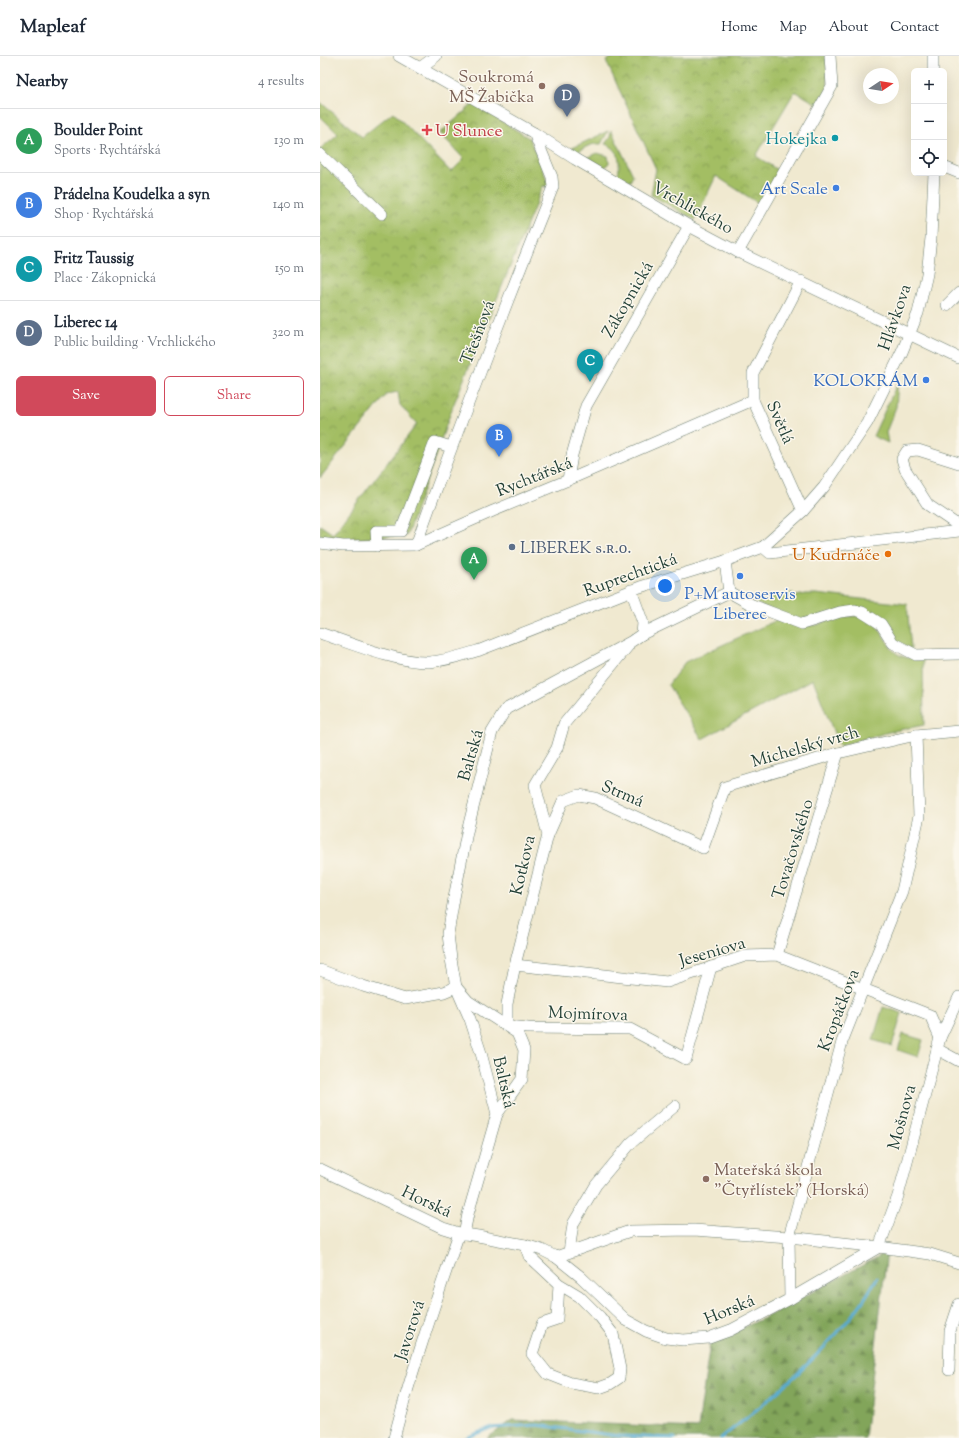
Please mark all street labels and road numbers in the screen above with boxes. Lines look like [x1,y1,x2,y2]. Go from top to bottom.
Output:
street label: Vrchlického [647,177,737,241]
street label: Zákopnická [597,257,660,343]
street label: Hlávkova [873,281,919,354]
street label: Třešňová [456,297,502,368]
street label: Světlá [759,397,799,448]
street label: Rychtářská [493,452,577,504]
street label: Ruprechtická [581,548,681,604]
street label: Michelský vrch [749,721,862,775]
street label: Baltská [453,727,491,784]
street label: Strmá [597,775,647,815]
street label: Tovačovského [767,796,821,903]
street label: Kotkova [505,833,543,898]
street label: Jeseniova [676,932,749,974]
street label: Kropáčkova [813,966,867,1055]
street label: Mojmírova [548,1002,628,1028]
street label: Baltská [485,1054,521,1111]
street label: Mošnova [883,1082,923,1153]
street label: Horská [397,1181,455,1225]
street label: Horská [701,1289,759,1332]
street label: Javorová [390,1297,432,1365]

